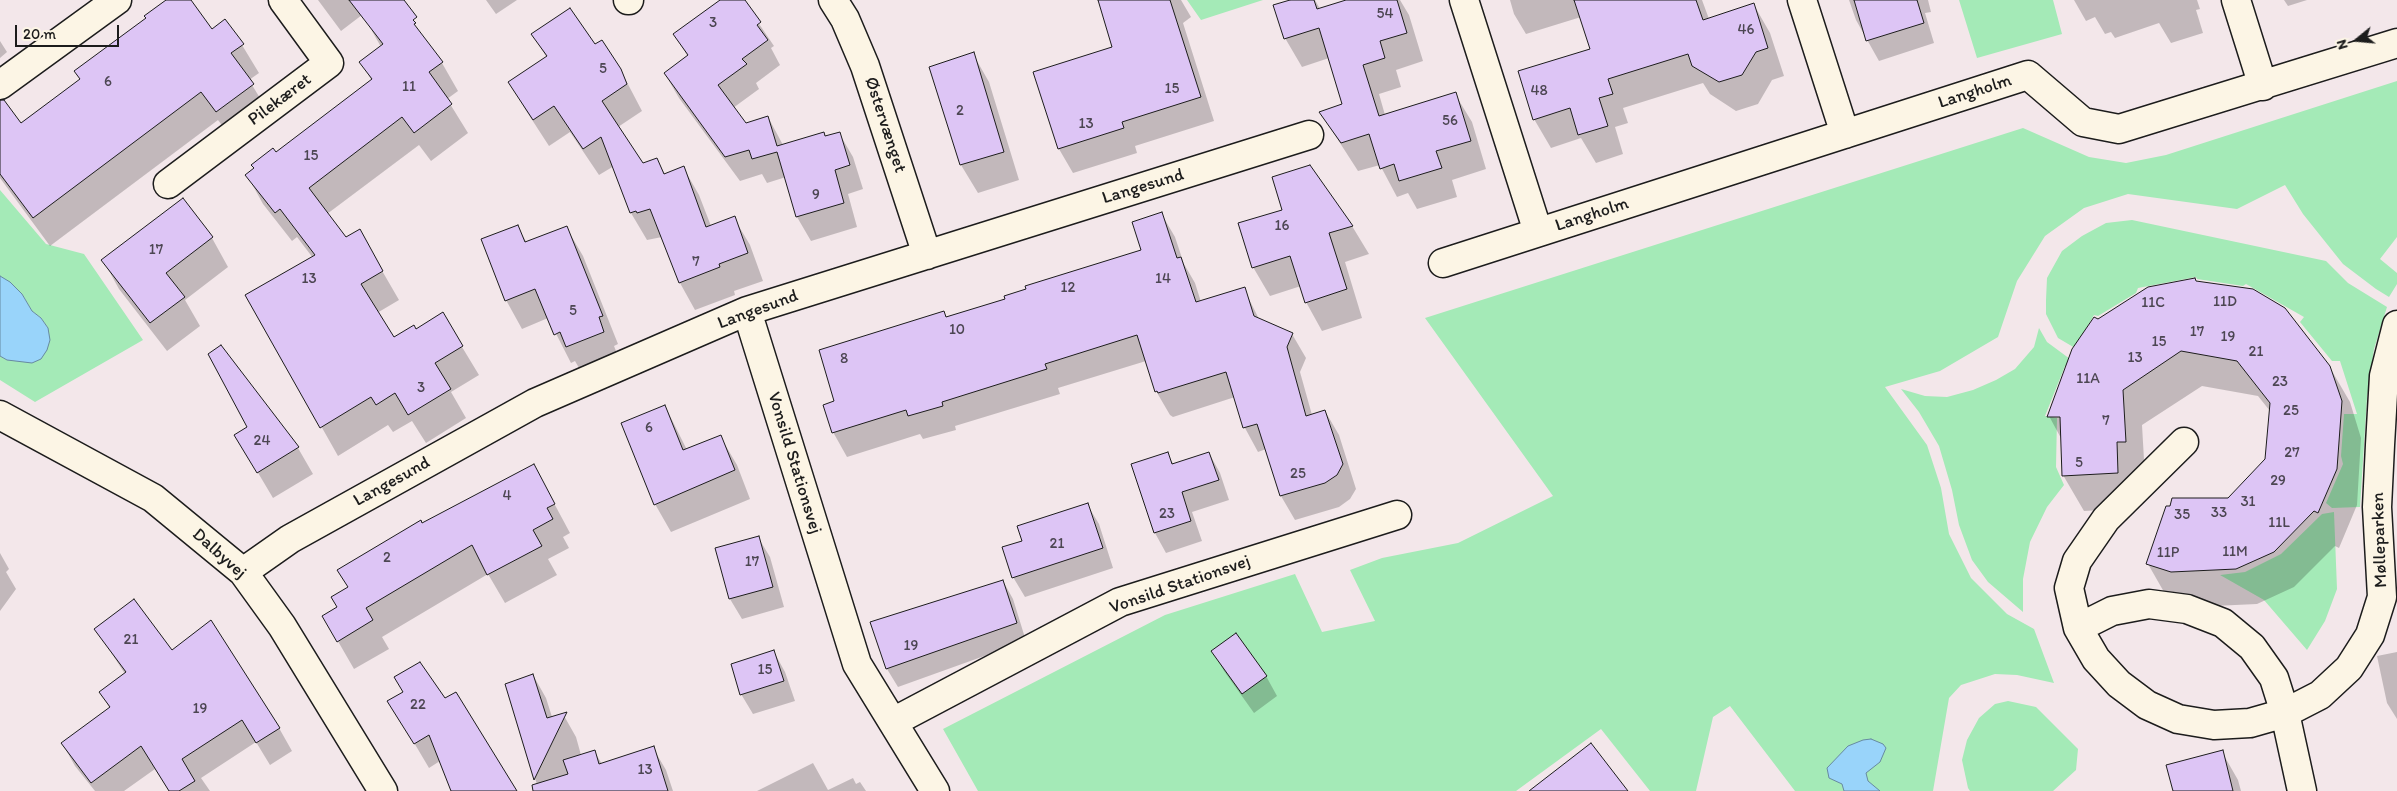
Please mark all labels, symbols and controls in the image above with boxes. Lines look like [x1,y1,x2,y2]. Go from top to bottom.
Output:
house number: 54 [1377,5,1393,23]
house number: 3 [709,14,717,32]
scale bar [18,15,121,47]
north arrow [2332,15,2382,65]
house number: 46 [1738,21,1754,39]
text: 20 m [23,25,56,43]
text: N [2333,38,2352,52]
house number: 5 [599,60,607,78]
street label: Pilekæret [244,69,316,131]
street label: Langholm [1935,70,2015,114]
house number: 6 [104,73,112,91]
street label: Østervænget [859,74,911,176]
house number: 11 [402,78,416,96]
house number: 15 [1165,80,1179,98]
house number: 48 [1530,82,1548,100]
house number: 2 [956,102,964,120]
house number: 56 [1442,112,1458,130]
house number: 13 [1078,115,1094,133]
house number: 15 [304,147,318,165]
street label: Langesund [1100,164,1186,210]
house number: 9 [812,186,820,204]
street label: Langholm [1552,193,1632,237]
house number: 16 [1275,217,1289,235]
house number: 17 [149,241,163,259]
house number: 7 [692,253,700,271]
house number: 13 [301,270,317,288]
house number: 14 [1155,270,1171,288]
house number: 12 [1061,279,1075,297]
street label: Langesund [715,285,801,335]
house number: 11D [2213,293,2237,311]
house number: 11C [2141,294,2165,312]
house number: 5 [569,302,577,320]
house number: 10 [949,321,965,339]
house number: 17 [2190,323,2204,341]
house number: 19 [2221,328,2235,346]
house number: 15 [2152,333,2166,351]
house number: 21 [2249,343,2263,361]
house number: 13 [2127,349,2143,367]
house number: 8 [840,350,848,368]
house number: 11A [2076,370,2100,388]
house number: 23 [2272,373,2288,391]
house number: 3 [417,379,425,397]
street label: Vonsild Stationsvej [762,389,826,537]
house number: 25 [2283,402,2299,420]
house number: 7 [2102,412,2110,430]
house number: 6 [645,419,653,437]
house number: 24 [254,432,270,450]
house number: 27 [2284,444,2300,462]
street label: Langesund [350,452,434,512]
house number: 5 [2075,454,2083,472]
house number: 25 [1290,465,1306,483]
house number: 29 [2270,472,2286,490]
house number: 4 [502,487,512,505]
street label: Mølleparken [2368,492,2392,588]
house number: 31 [2240,493,2256,511]
house number: 33 [2211,504,2227,522]
house number: 23 [1159,505,1175,523]
house number: 35 [2174,506,2190,524]
house number: 11L [2268,514,2290,532]
street label: Dalbyvej [187,524,251,584]
house number: 21 [1050,535,1064,553]
house number: 11M [2222,543,2248,561]
house number: 11P [2157,544,2179,562]
house number: 2 [383,549,391,567]
street label: Vonsild Stationsvej [1107,551,1253,619]
house number: 17 [745,553,759,571]
house number: 21 [124,631,138,649]
house number: 19 [904,637,918,655]
house number: 15 [758,661,772,679]
house number: 22 [410,696,426,714]
house number: 19 [193,700,207,718]
house number: 13 [637,761,653,779]

